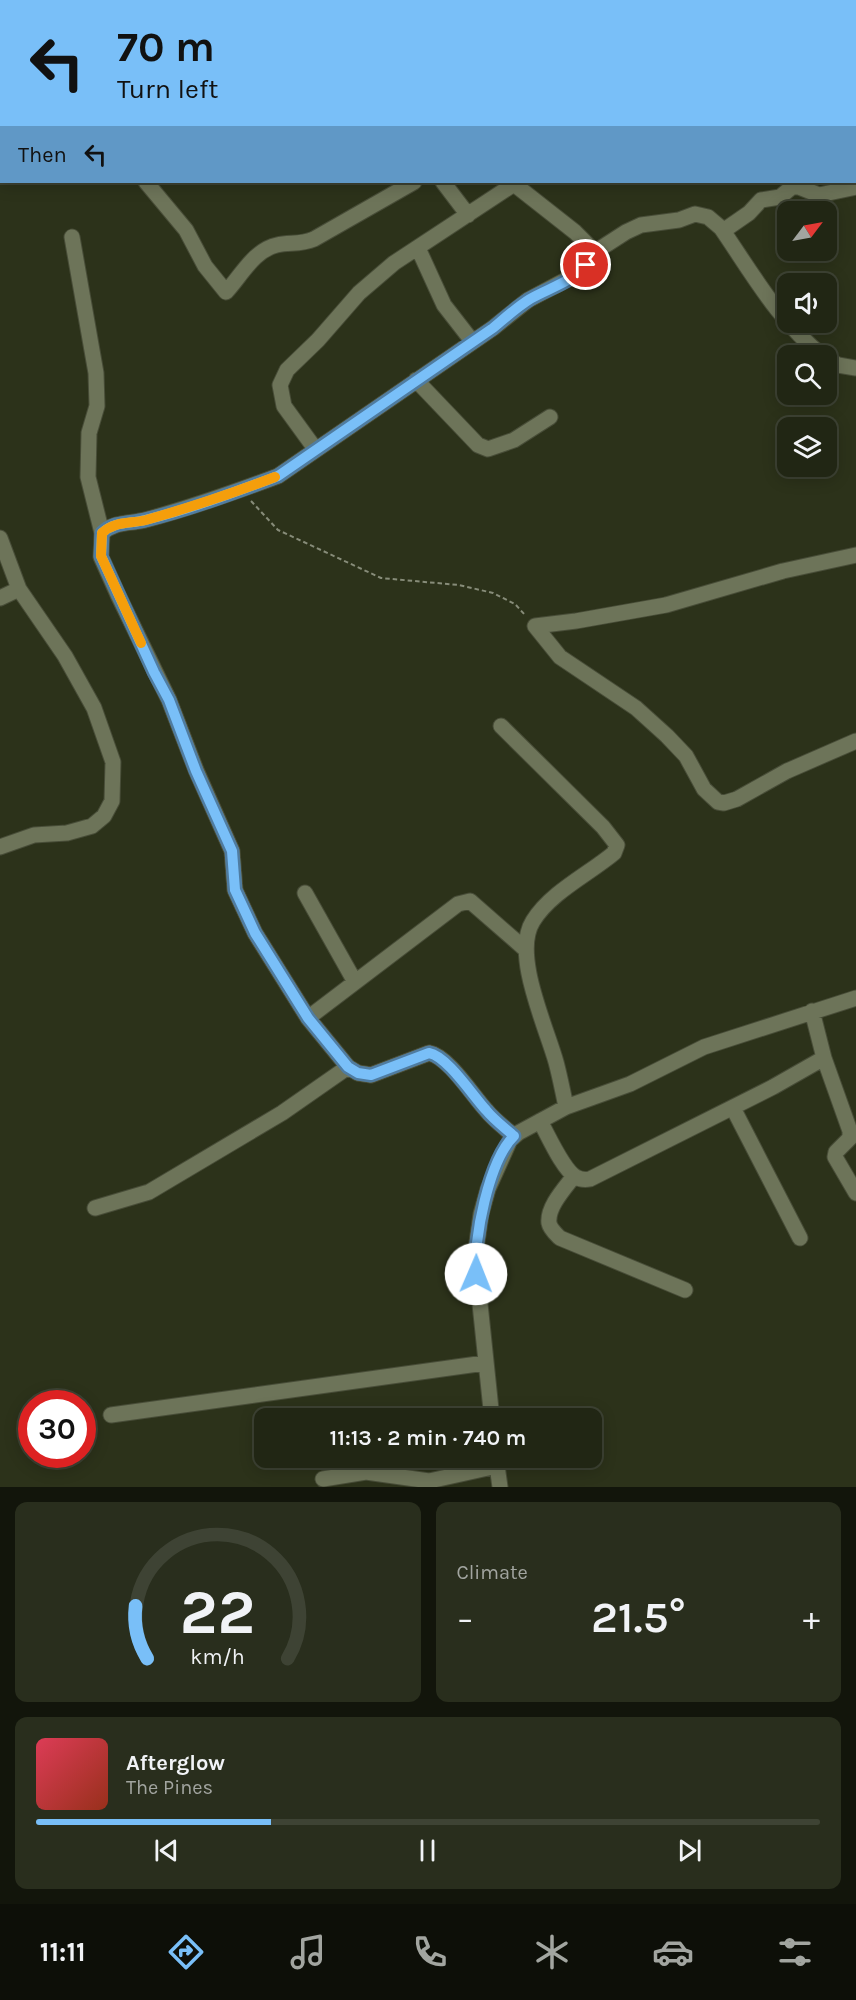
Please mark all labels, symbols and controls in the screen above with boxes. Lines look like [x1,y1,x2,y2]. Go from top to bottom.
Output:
text: 70 m [117,22,215,72]
icon: left [18,24,96,102]
text: Turn left [117,73,218,105]
icon: left [79,138,112,171]
text: Then [18,142,67,168]
north arrow [777,201,837,261]
map controls [777,201,837,477]
pin [560,239,611,290]
icon: arrive [569,248,602,281]
button: sound [777,273,837,333]
button: search [777,345,837,405]
button: layers [777,417,837,477]
position arrow [444,1242,508,1306]
speed limit sign: 30 [18,1390,96,1468]
text: 11:13 · 2 min · 740 m [330,1425,526,1451]
text: Climate [457,1561,528,1584]
text: 22 [180,1576,255,1649]
text: 21.5° [591,1591,686,1643]
text: − [457,1599,474,1637]
text: + [803,1599,820,1637]
text: km/h [191,1644,245,1669]
text: Afterglow [126,1750,225,1776]
text: The Pines [126,1776,213,1799]
icon: previous [150,1834,183,1867]
icon: pause [411,1834,444,1867]
icon: next [673,1834,706,1867]
icon: directions [165,1931,207,1973]
icon: music [287,1931,329,1973]
icon: phone [409,1931,451,1973]
icon: climate [531,1931,573,1973]
icon: car [652,1931,694,1973]
icon: filters [774,1931,816,1973]
text: 11:11 [40,1936,86,1968]

